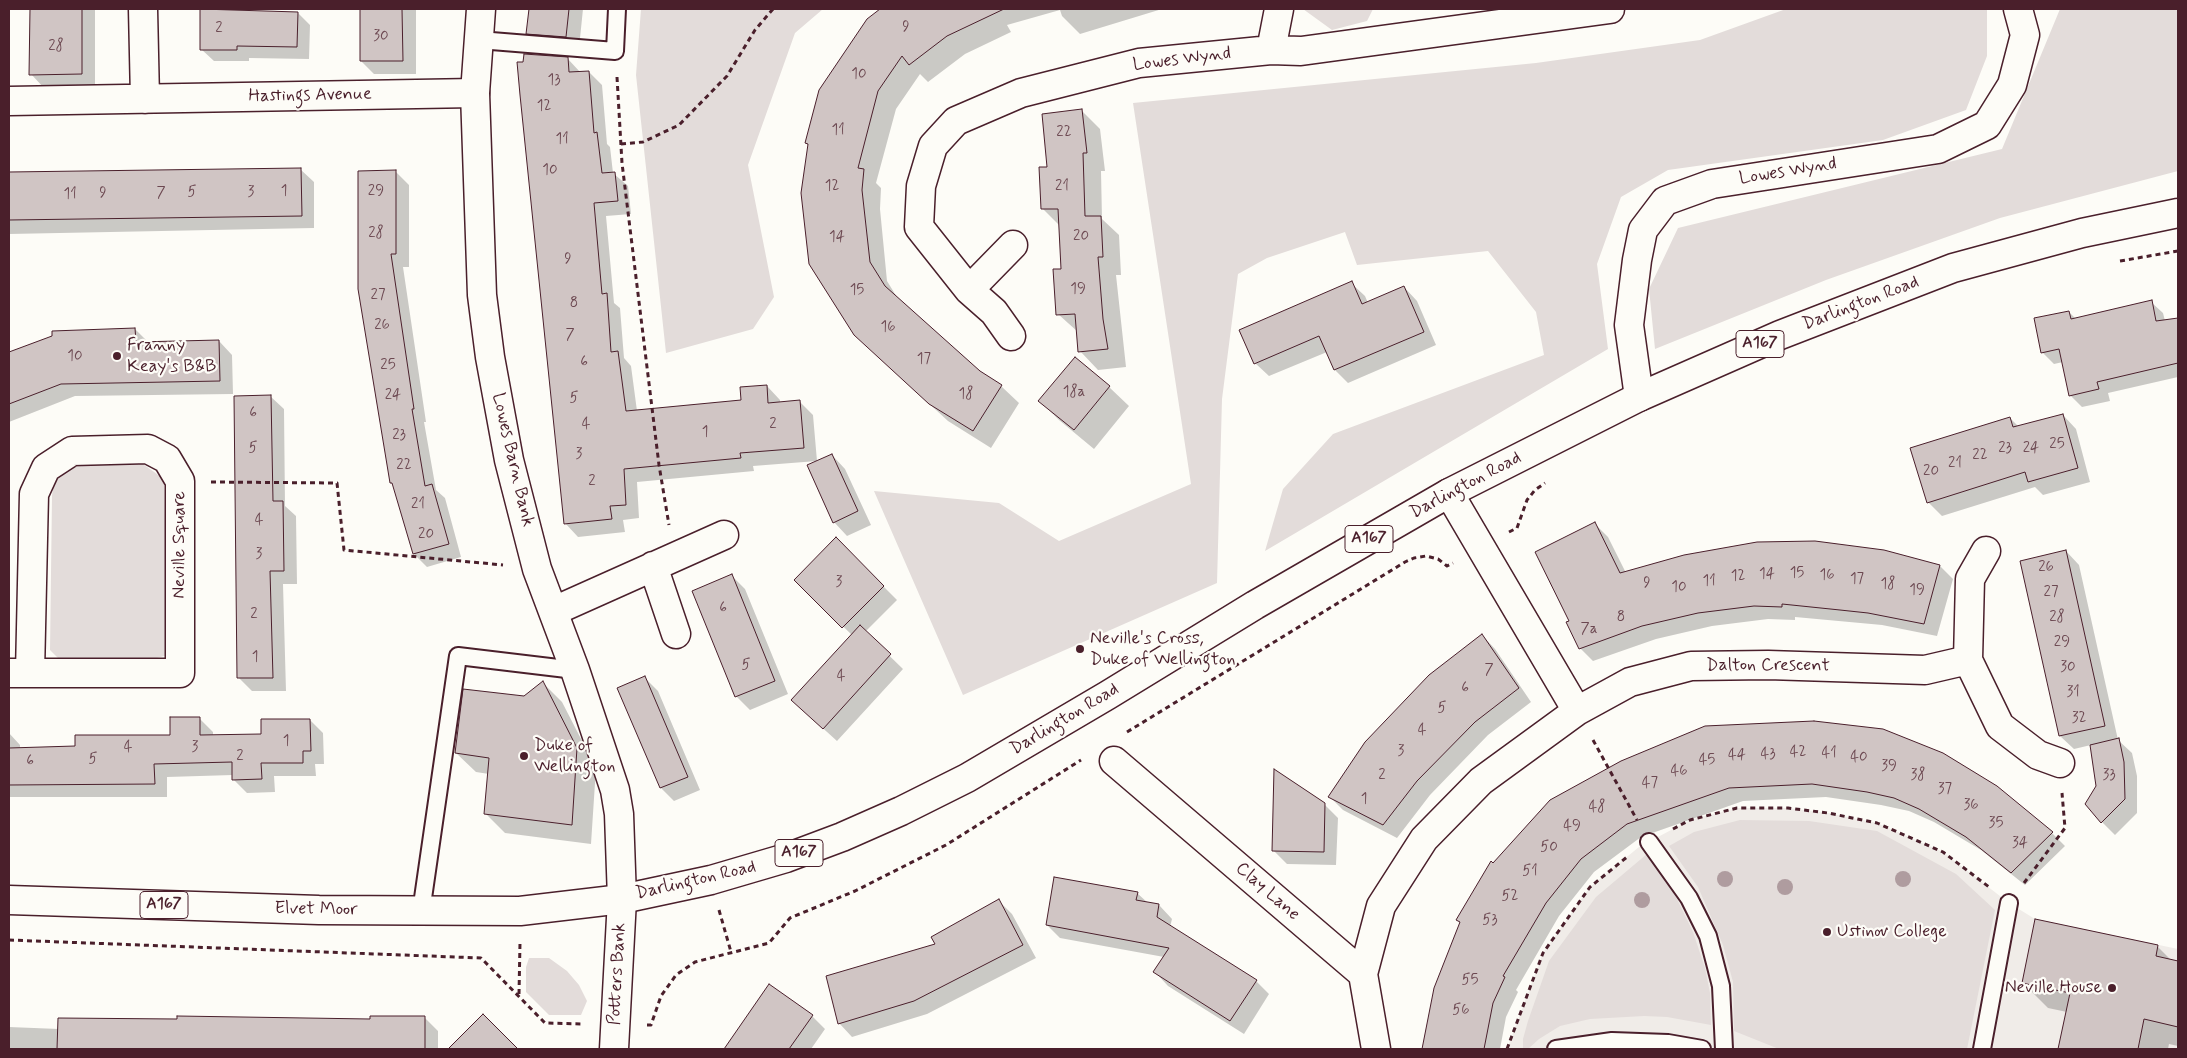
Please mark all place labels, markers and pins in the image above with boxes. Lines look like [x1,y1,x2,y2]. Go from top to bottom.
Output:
place label: Franny Keay's B&B [127,335,216,378]
marker: Franny Keay's B&B [111,350,123,362]
place label: Neville's Cross, Duke of Wellington [1090,628,1236,670]
marker: Neville's Cross, Duke of Wellington [1074,643,1086,655]
place label: Duke of Wellington [534,735,616,778]
marker: Duke of Wellington [518,750,530,762]
place label: Ustinov College [1837,921,1947,943]
marker: Ustinov College [1821,926,1833,938]
place label: Neville House [2005,977,2102,999]
marker: Neville House [2106,982,2118,994]

